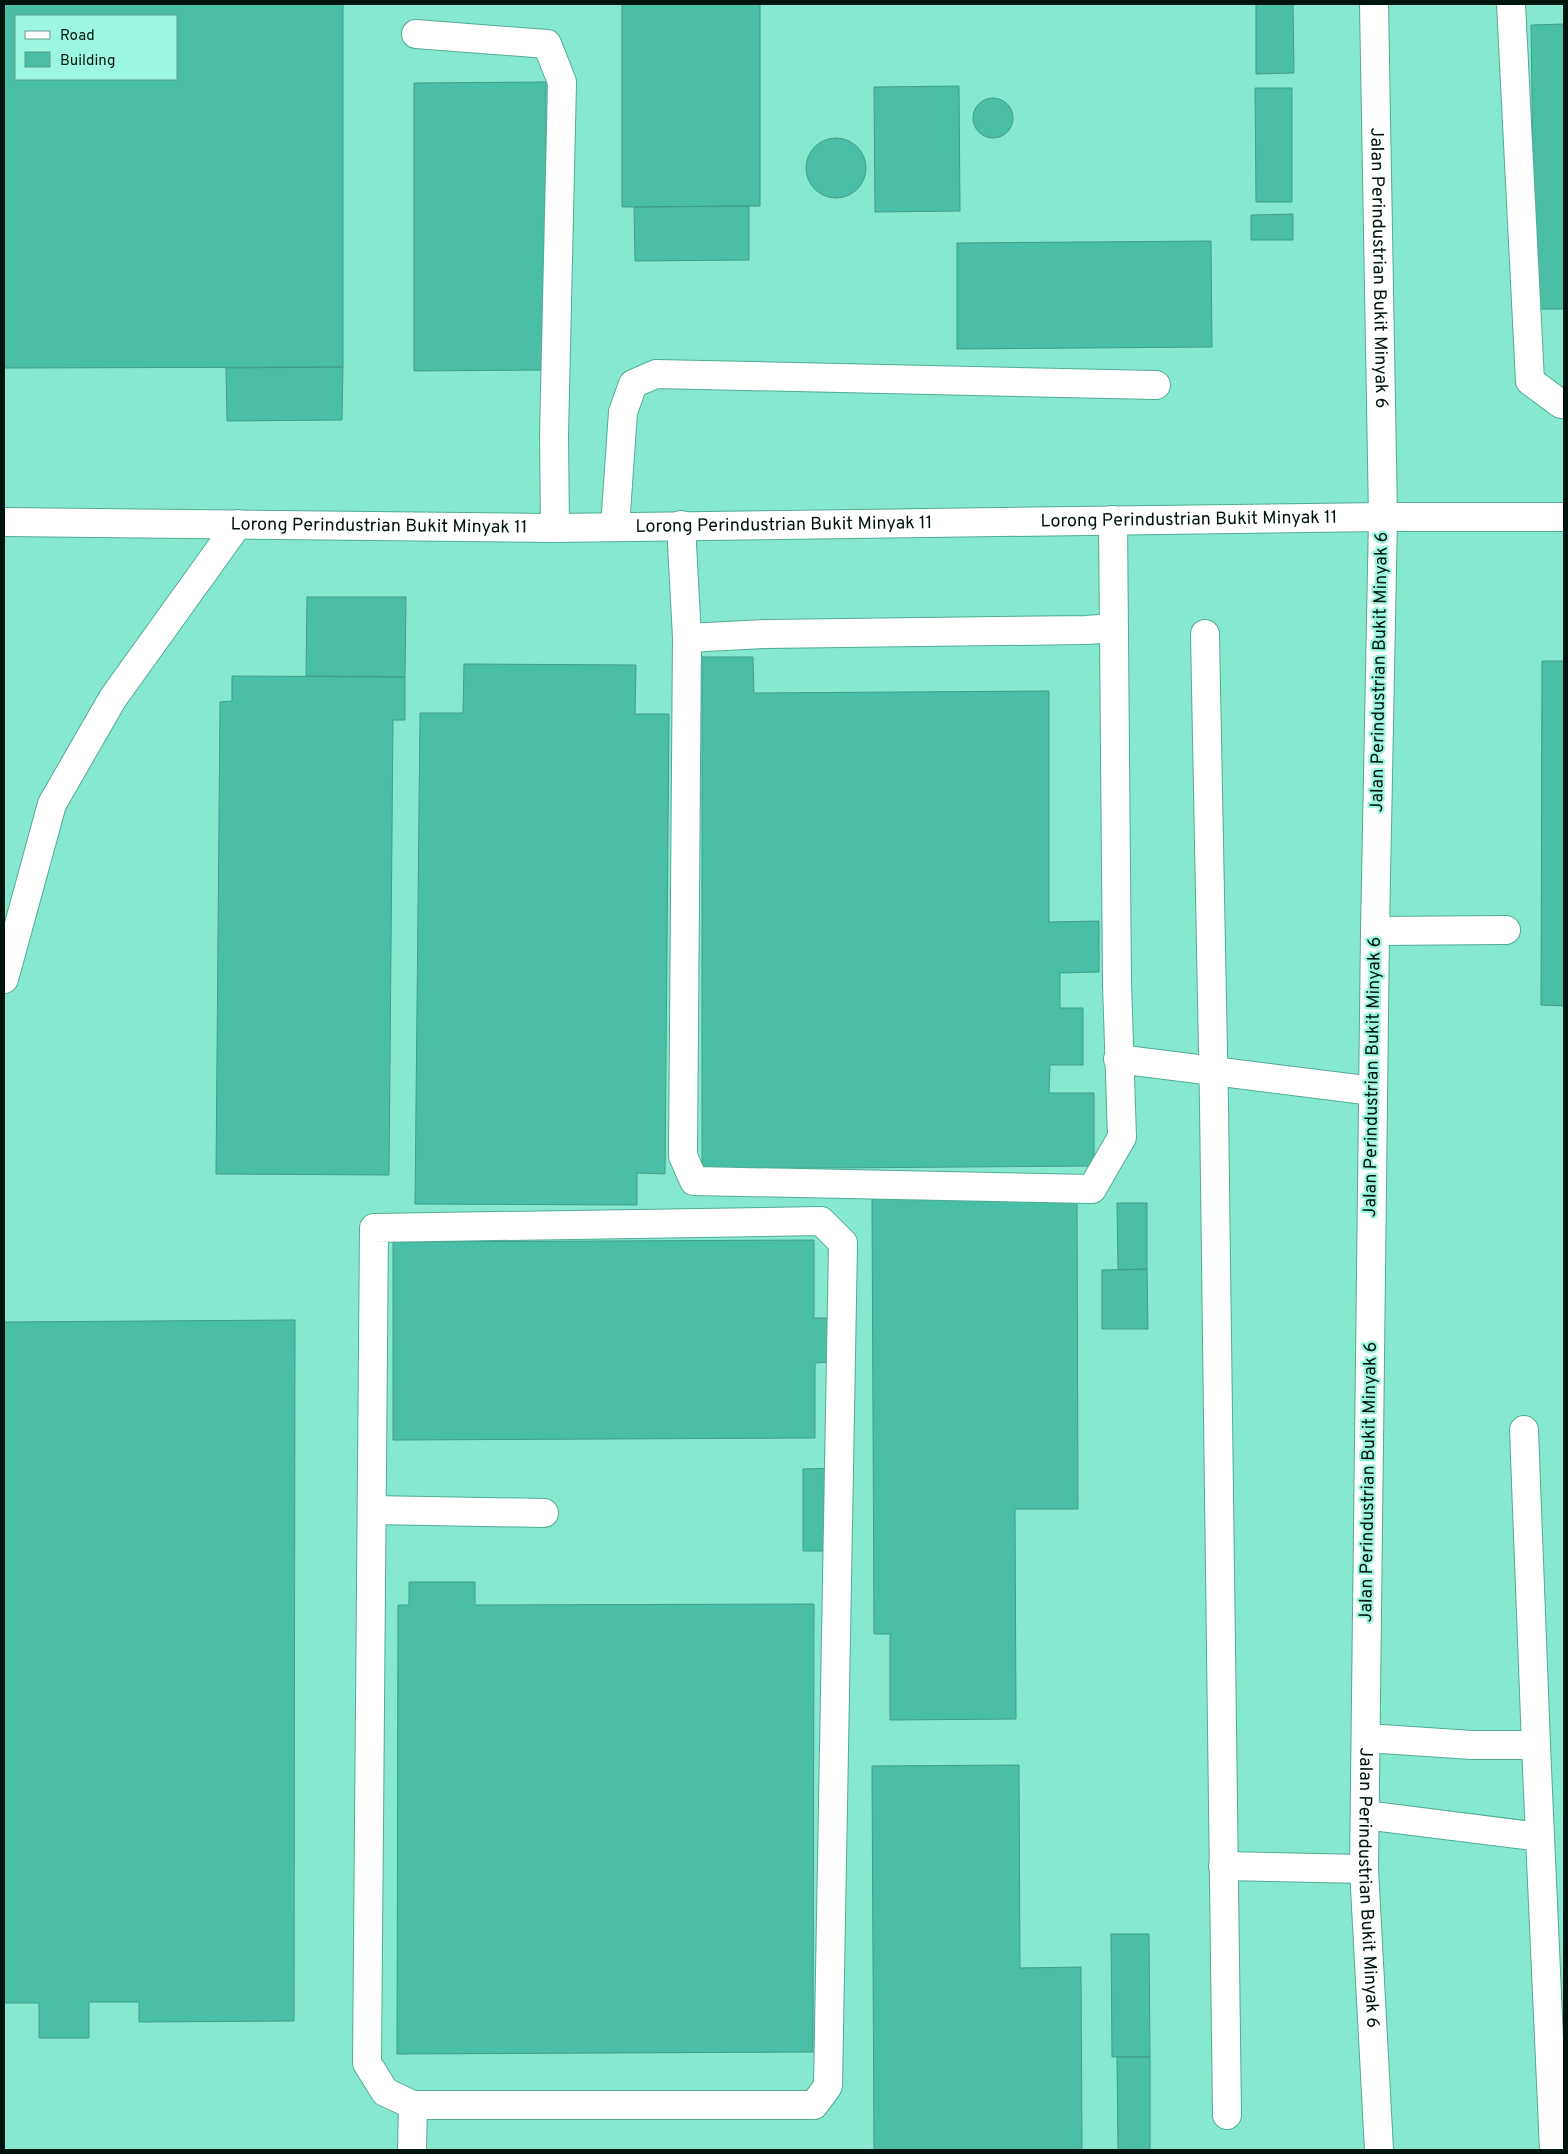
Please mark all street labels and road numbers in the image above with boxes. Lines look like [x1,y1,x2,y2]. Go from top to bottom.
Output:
street label: Jalan Perindustrian Bukit Minyak 6 [1365,127,1393,409]
street label: Lorong Perindustrian Bukit Minyak 11 [1040,506,1338,533]
street label: Lorong Perindustrian Bukit Minyak 11 [635,511,933,538]
street label: Lorong Perindustrian Bukit Minyak 11 [230,513,528,539]
street label: Jalan Perindustrian Bukit Minyak 6 [1366,531,1394,813]
street label: Jalan Perindustrian Bukit Minyak 6 [1359,936,1387,1218]
street label: Jalan Perindustrian Bukit Minyak 6 [1355,1341,1383,1623]
street label: Jalan Perindustrian Bukit Minyak 6 [1352,1747,1384,2029]

